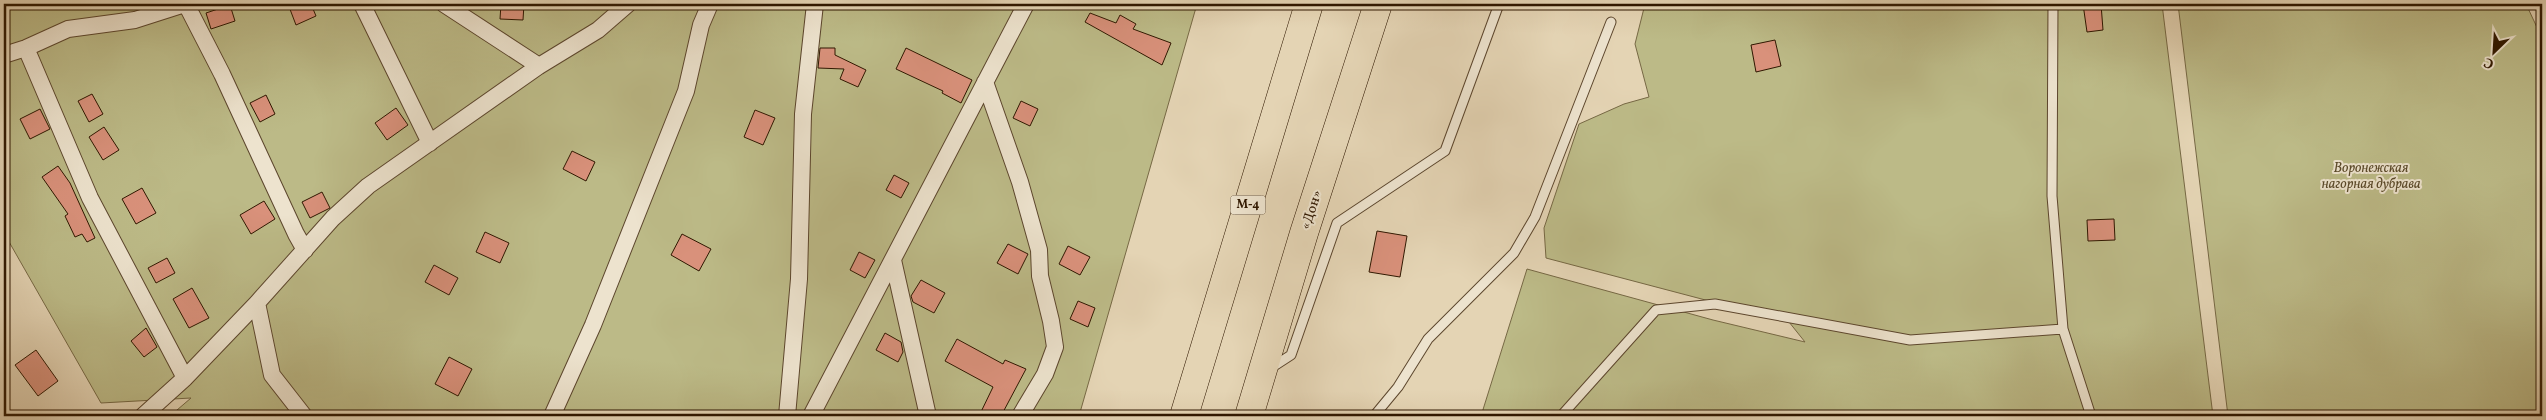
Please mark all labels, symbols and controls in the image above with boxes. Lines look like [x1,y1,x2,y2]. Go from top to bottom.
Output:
north arrow [2468,28,2518,78]
text: С [2481,52,2497,73]
park label: Воронежская нагорная дубрава [2321,159,2421,194]
street label: «Дон» [1297,188,1327,232]
road number: М-4 [1230,196,1266,214]

